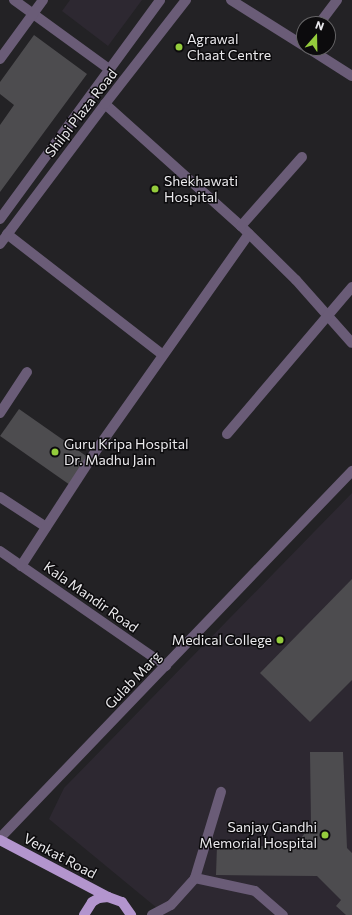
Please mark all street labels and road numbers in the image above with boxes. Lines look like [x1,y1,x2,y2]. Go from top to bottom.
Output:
street label: Shilpi Plaza Road [41,66,121,160]
street label: Kala Mandir Road [41,558,141,636]
street label: Gulab Marg [101,648,165,712]
street label: Venkat Road [21,830,99,882]

